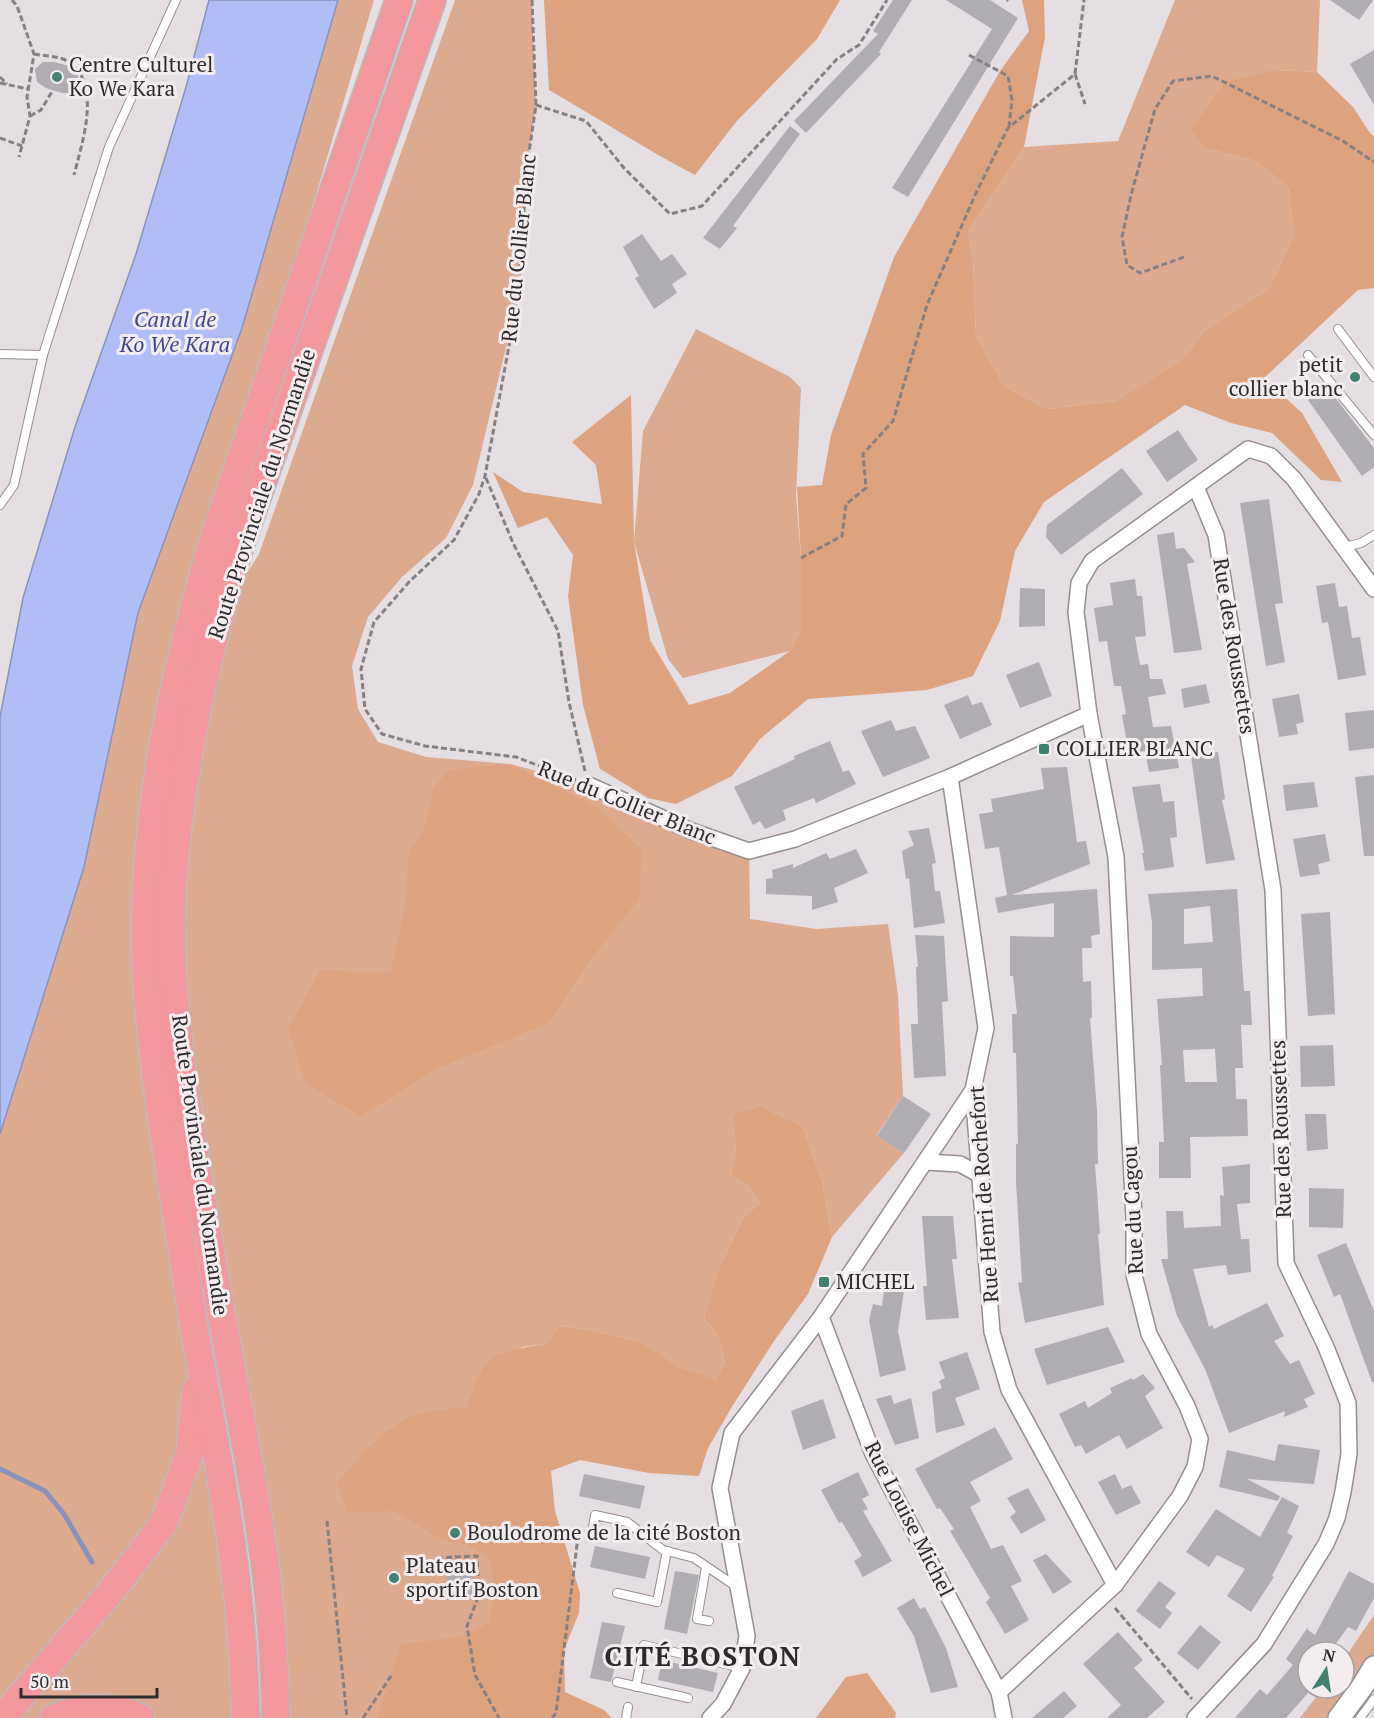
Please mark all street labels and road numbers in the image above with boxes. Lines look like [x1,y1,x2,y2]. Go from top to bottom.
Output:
street label: Rue du Collier Blanc [494,152,542,344]
street label: Route Provinciale du Normandie [201,345,321,642]
street label: Rue des Roussettes [1207,556,1263,736]
street label: Rue du Collier Blanc [534,754,720,851]
street label: Route Provinciale du Normandie [166,1013,236,1317]
street label: Rue des Roussettes [1263,1040,1297,1219]
street label: Rue Henri de Rochefort [961,1084,1005,1304]
street label: Rue du Cagou [1115,1145,1149,1275]
street label: Rue Louise Michel [859,1436,961,1601]

